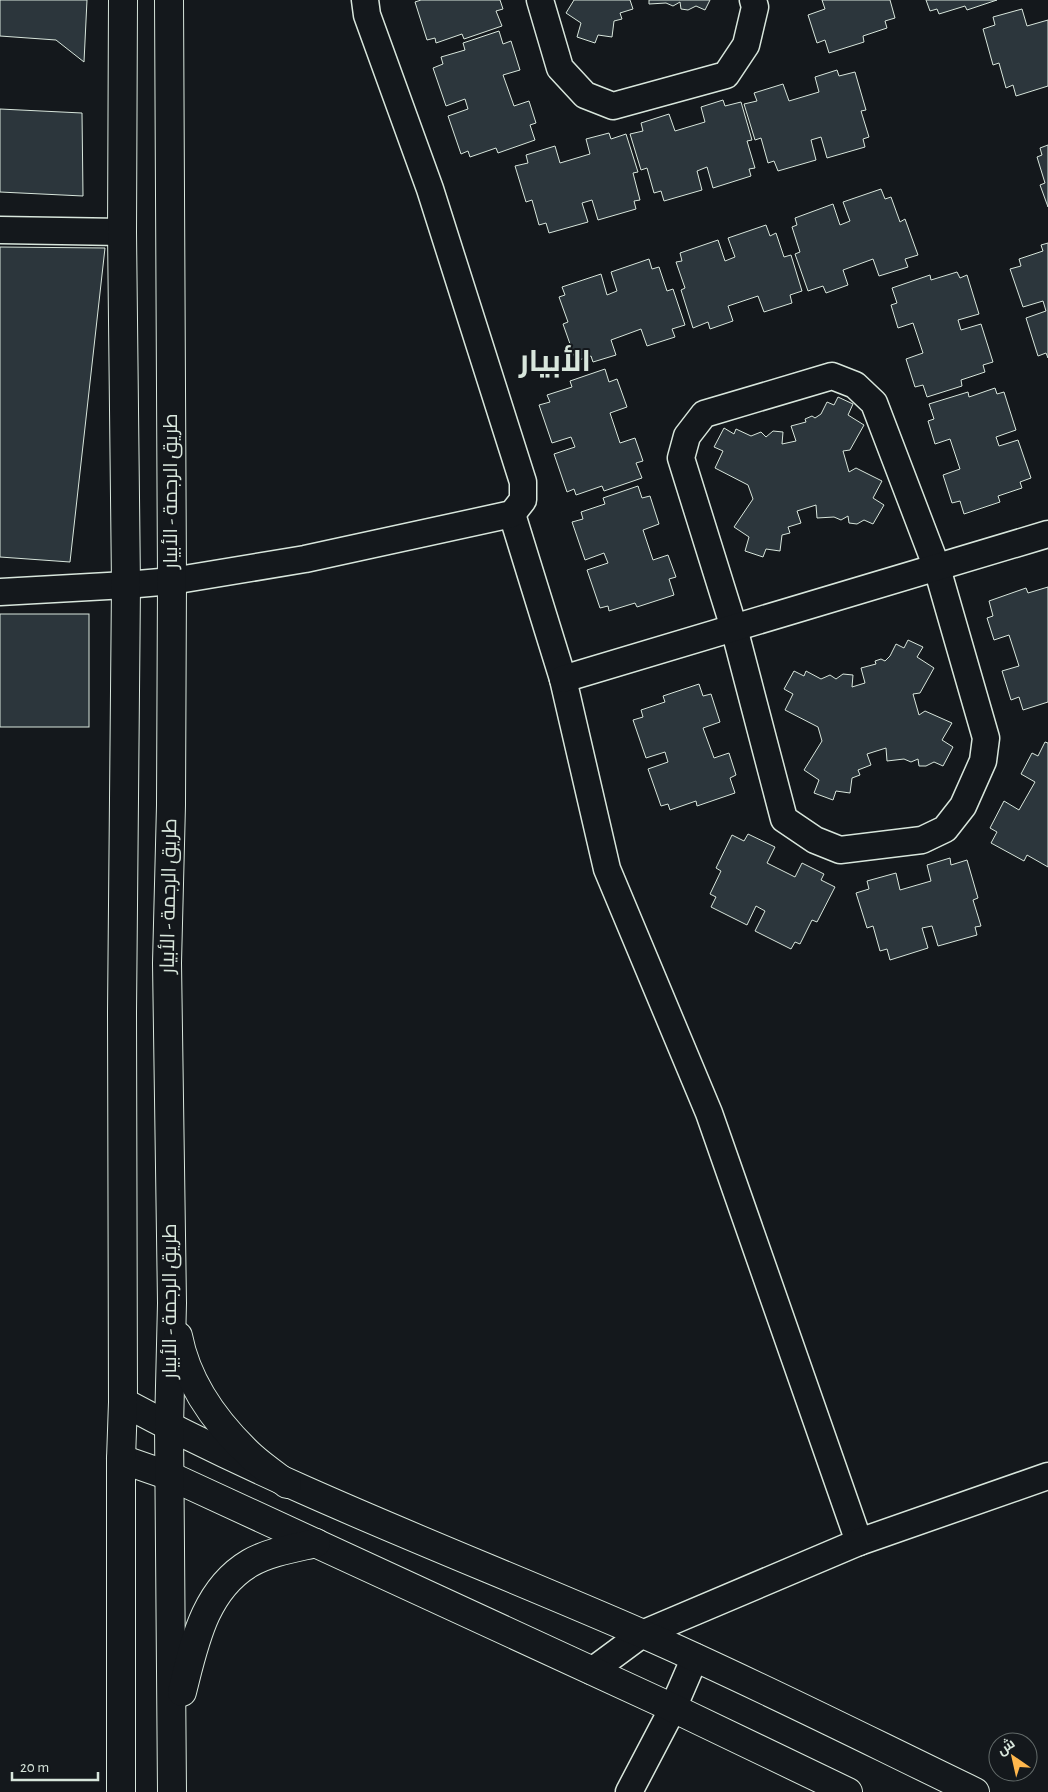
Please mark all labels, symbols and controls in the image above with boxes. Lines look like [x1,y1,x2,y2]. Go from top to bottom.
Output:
district label: الأبيار [518,345,591,378]
street label: طريق الرجمة - الأبيار [161,413,183,570]
street label: طريق الرجمة - الأبيار [158,818,182,975]
street label: طريق الرجمة - الأبيار [160,1223,182,1380]
north arrow [988,1732,1038,1782]
text: ش [994,1735,1018,1759]
scale bar [12,1750,99,1782]
text: 20 m [20,1760,49,1775]

